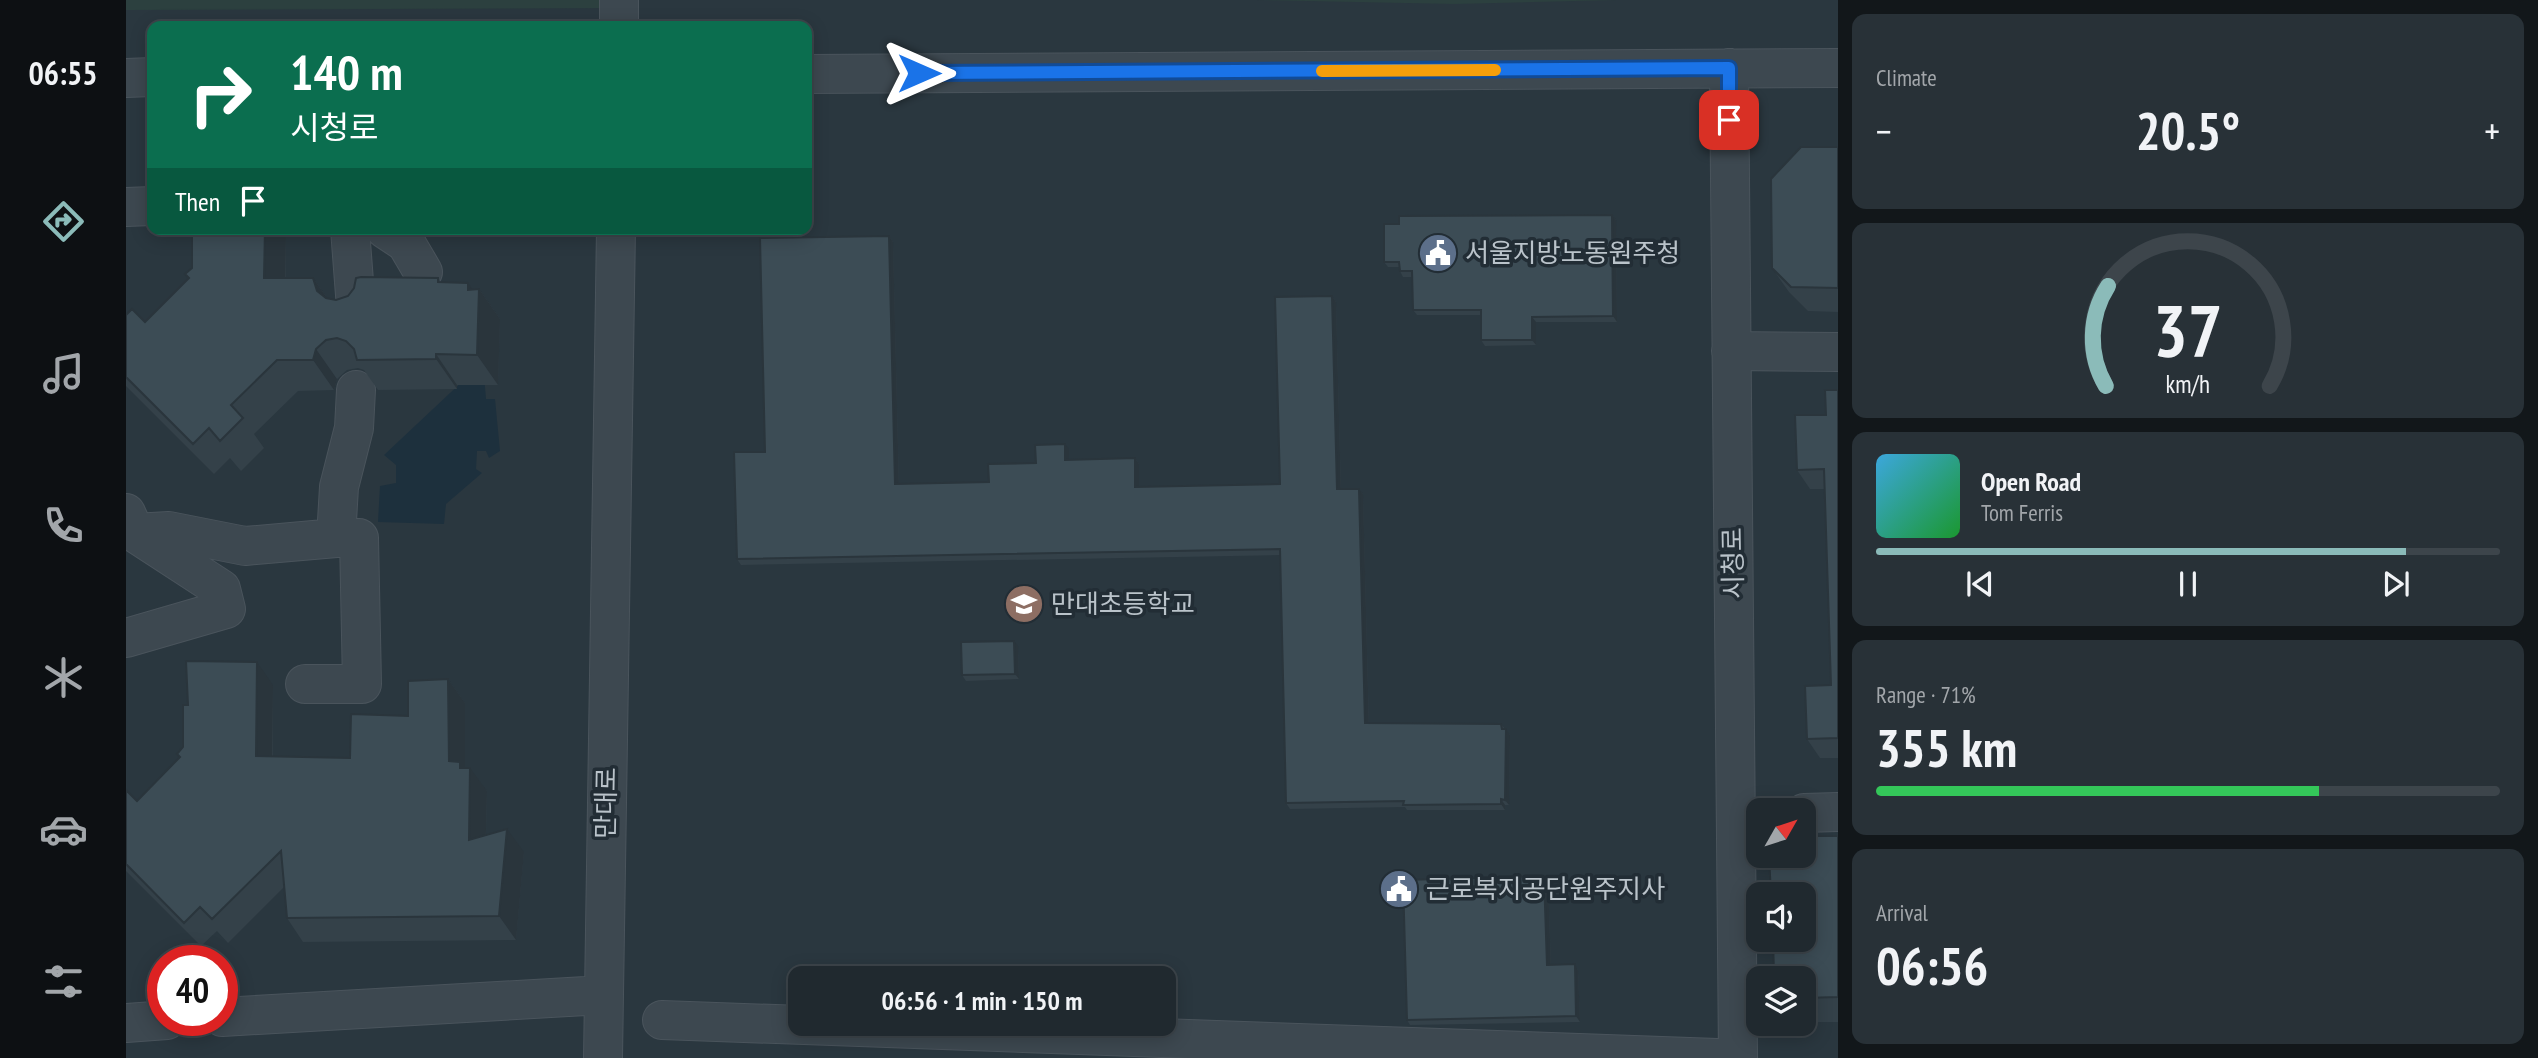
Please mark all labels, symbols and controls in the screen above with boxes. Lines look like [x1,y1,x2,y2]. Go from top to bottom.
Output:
position arrow [882,36,956,110]
text: 140 m [290,40,403,104]
icon: right [175,49,266,140]
text: 06:55 [28,52,98,94]
text: Climate [1876,63,1937,92]
pin [1699,90,1759,150]
text: 20.5° [2136,97,2240,164]
icon: arrive [1710,101,1748,139]
text: 시청로 [290,106,378,148]
text: − [1876,106,1892,155]
text: + [2484,106,2500,155]
icon: arrive [234,182,272,220]
text: Then [175,185,220,218]
icon: directions [39,197,88,246]
public building icon: 서울지방노동원주청 [1417,232,1459,274]
place label: 서울지방노동원주청 [1465,236,1680,269]
text: 37 [2153,283,2223,377]
icon: music [39,349,88,398]
text: km/h [2166,368,2210,400]
text: Open Road [1981,465,2081,498]
text: Tom Ferris [1981,498,2063,527]
icon: phone [39,501,88,550]
street label: 시청로 [1715,527,1750,599]
icon: previous [1961,565,1999,603]
icon: pause [2169,565,2207,603]
icon: next [2377,565,2415,603]
school or university icon: 만대초등학교 [1003,583,1045,625]
place label: 만대초등학교 [1051,587,1195,620]
icon: climate [39,653,88,702]
text: Range · 71% [1876,680,1976,709]
text: 355 km [1876,714,2017,781]
street label: 만대로 [588,767,623,839]
north arrow [1746,798,1816,868]
map controls [1746,798,1816,1036]
icon: car [39,805,88,854]
public building icon: 근로복지공단원주지사 [1378,868,1420,910]
place label: 근로복지공단원주지사 [1426,872,1665,905]
button: sound [1746,882,1816,952]
text: Arrival [1876,898,1928,927]
text: 06:56 [1876,932,1988,999]
speed limit sign: 40 [147,945,238,1036]
icon: filters [39,957,88,1006]
button: layers [1746,966,1816,1036]
text: 06:56 · 1 min · 150 m [882,984,1082,1017]

